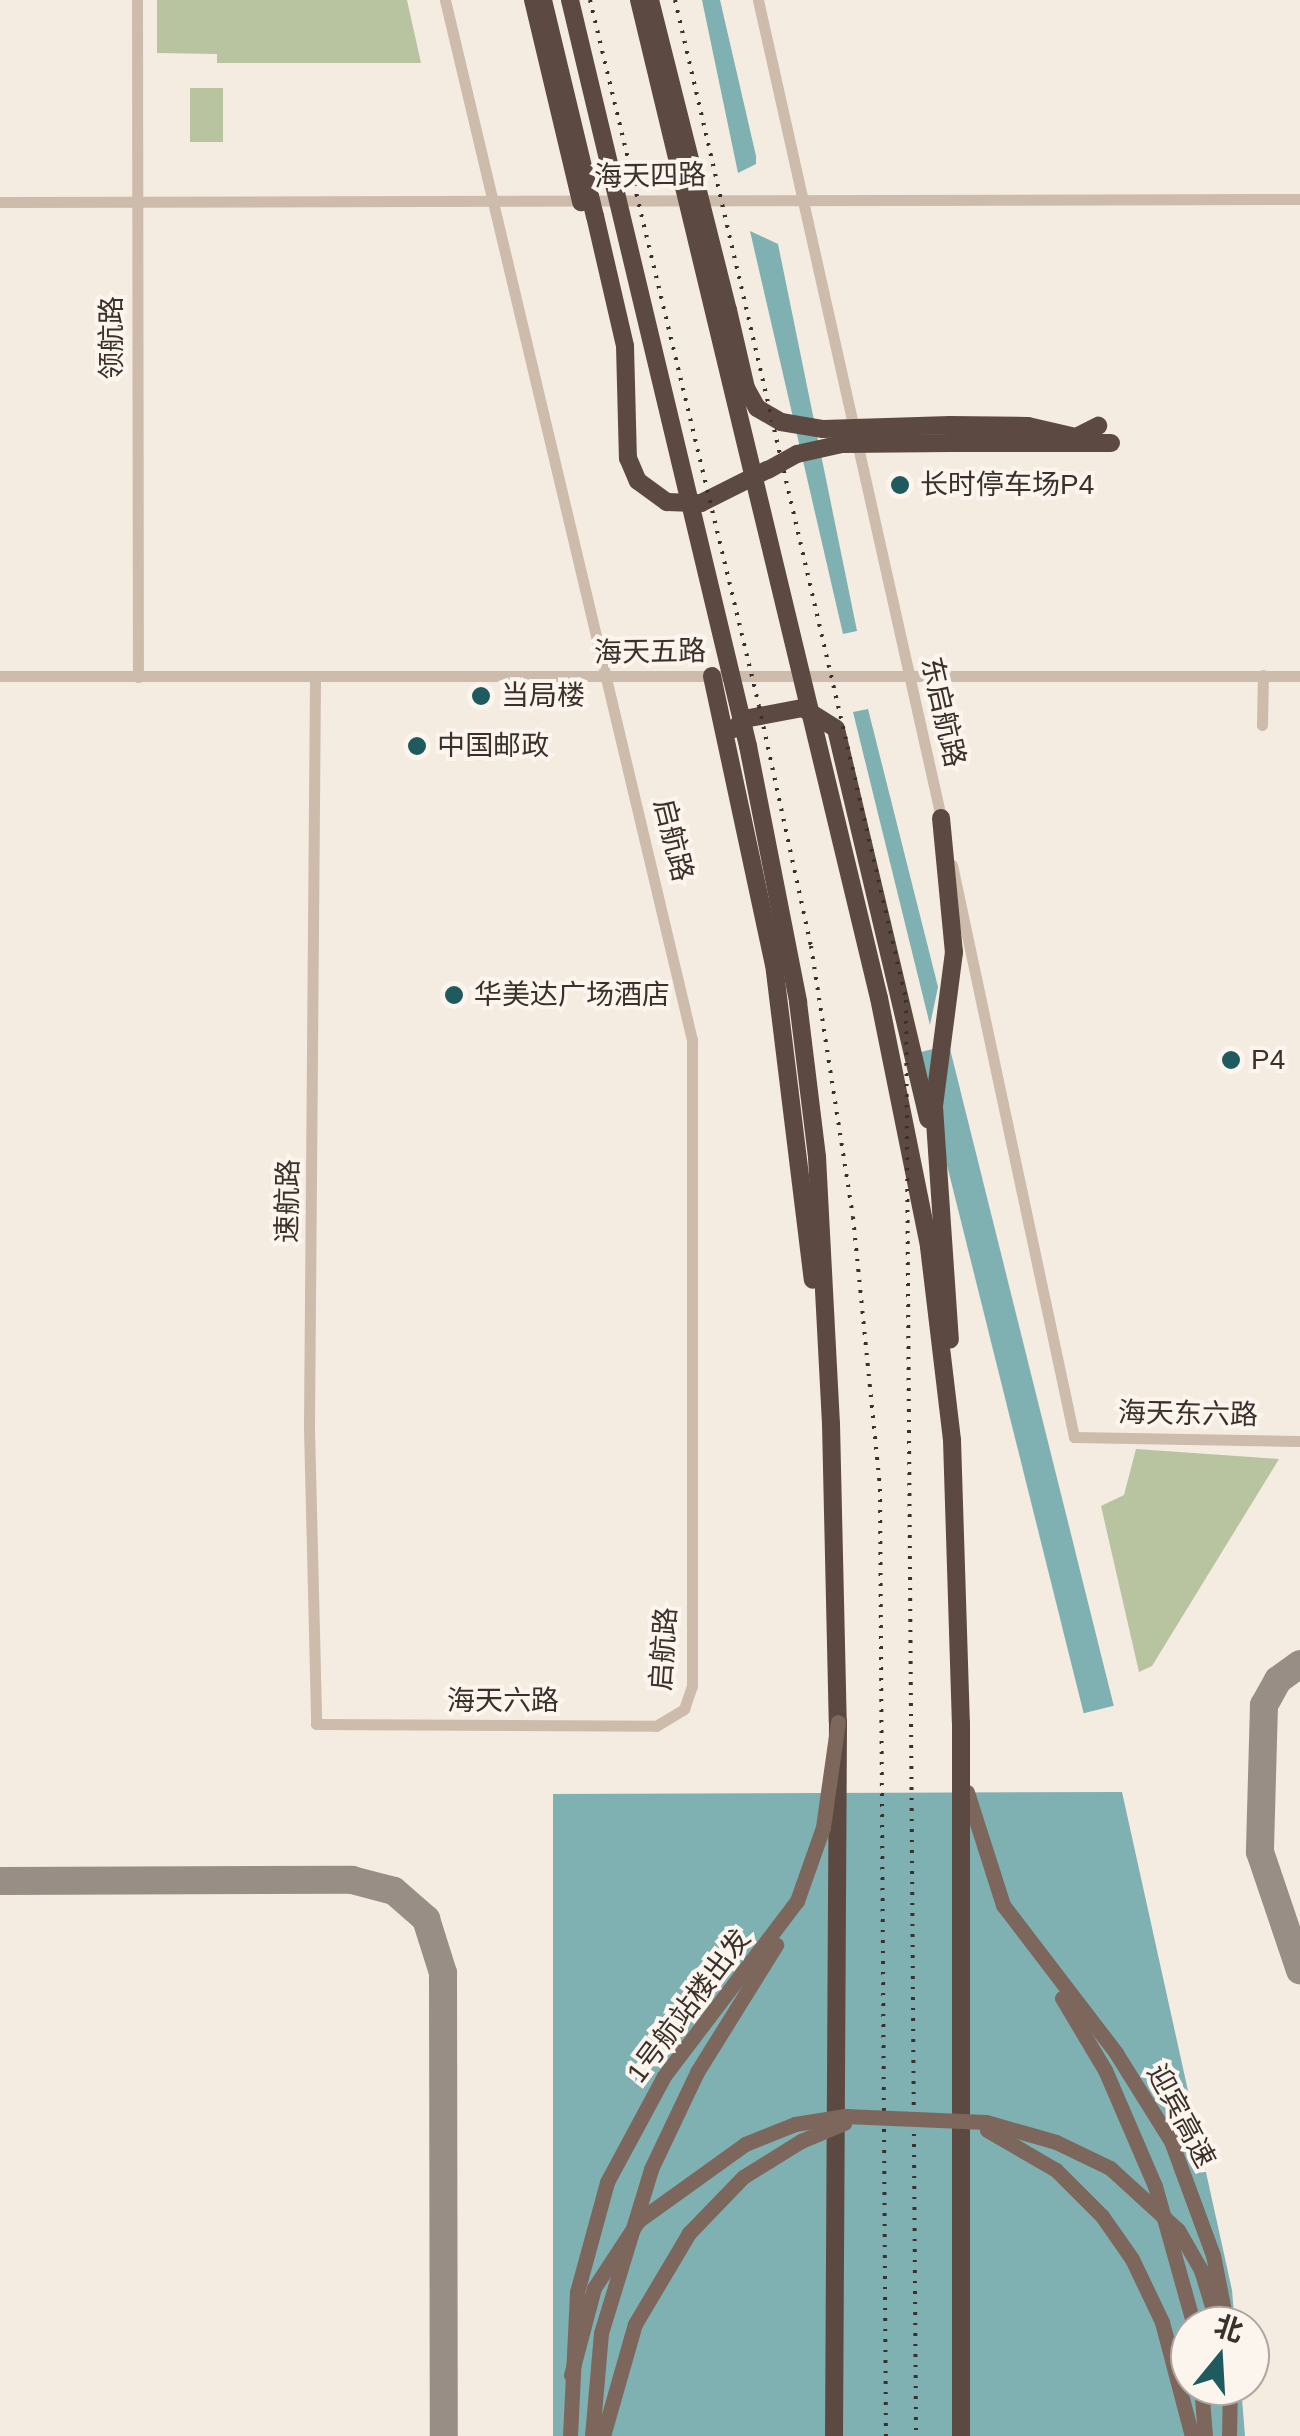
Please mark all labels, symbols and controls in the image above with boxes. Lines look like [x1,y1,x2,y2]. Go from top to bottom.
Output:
street label: 海天四路 [594,158,706,194]
street label: 领航路 [95,296,129,380]
place label: 长时停车场P4 [920,468,1094,502]
marker: 长时停车场P4 [889,474,911,496]
street label: 海天五路 [594,634,706,670]
street label: 东启航路 [914,654,972,770]
place label: 当局楼 [501,679,585,713]
marker: 当局楼 [470,685,492,707]
place label: 中国邮政 [437,729,549,763]
marker: 中国邮政 [406,735,428,757]
street label: 启航路 [647,795,699,885]
place label: 华美达广场酒店 [474,978,670,1012]
marker: 华美达广场酒店 [443,984,465,1006]
place label: P4 [1251,1043,1285,1077]
marker: P4 [1220,1049,1242,1071]
street label: 速航路 [270,1159,306,1243]
street label: 海天东六路 [1118,1396,1258,1432]
street label: 启航路 [644,1606,684,1692]
street label: 海天六路 [447,1684,559,1718]
street label: 1号航站楼出发 [620,1923,758,2089]
street label: 迎宾高速 [1140,2059,1222,2173]
north arrow [1170,2306,1270,2406]
text: 北 [1211,2310,1247,2348]

